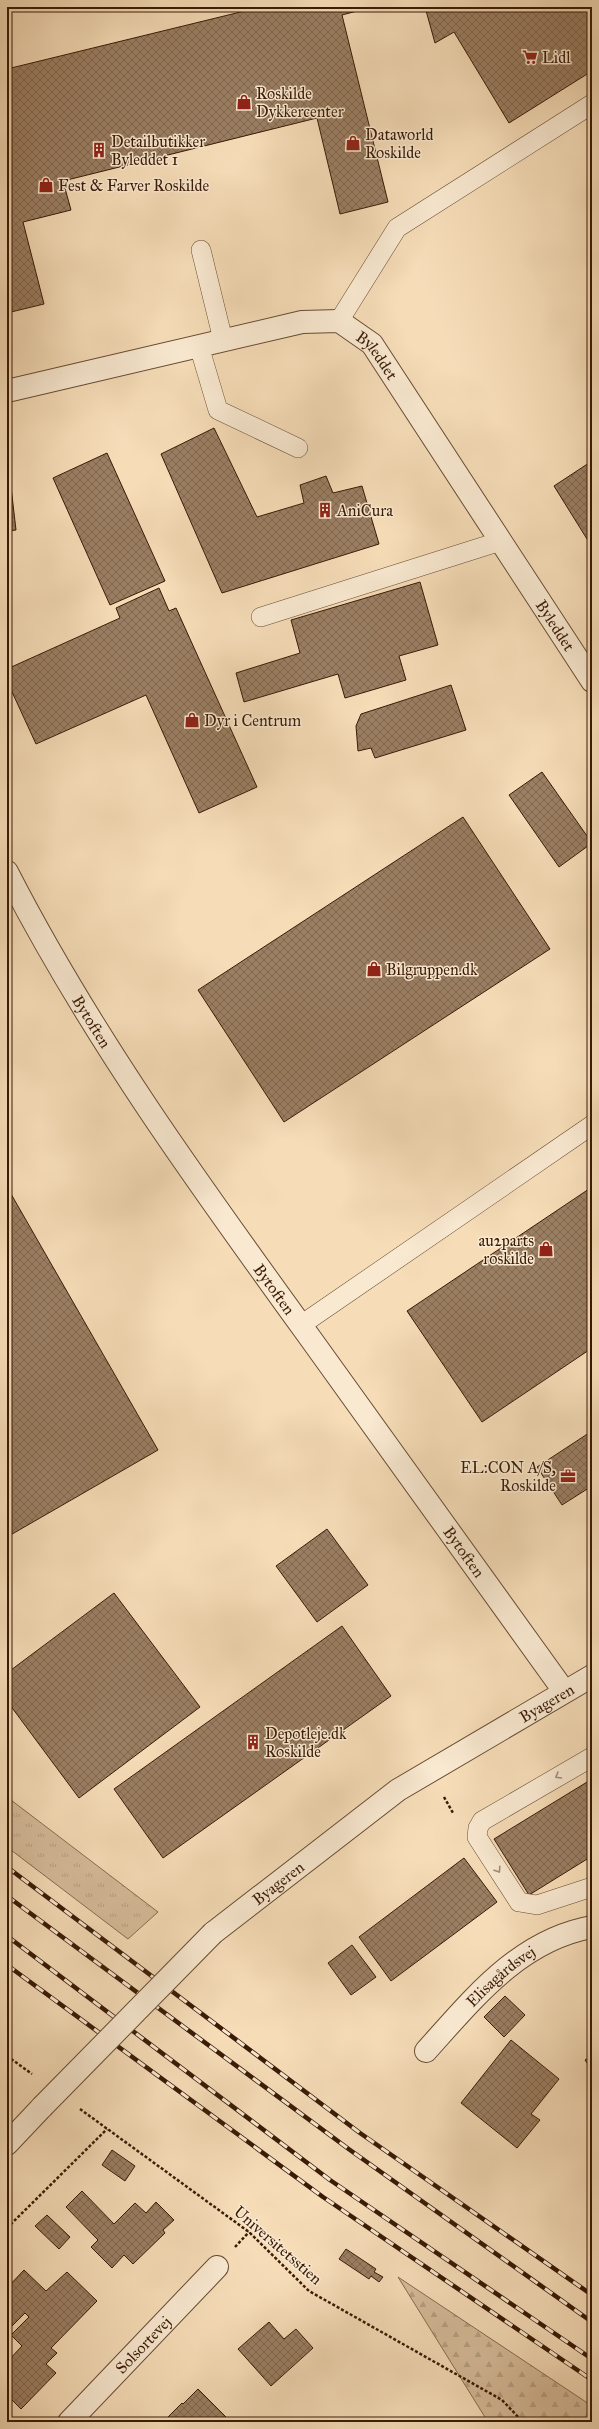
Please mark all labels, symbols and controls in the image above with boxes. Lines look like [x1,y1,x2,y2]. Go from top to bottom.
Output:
supermarket icon: Lidl [521,48,539,66]
place label: Lidl [542,48,571,67]
place label: Roskilde Dykkercenter [256,84,344,121]
shop icon: Roskilde Dykkercenter [235,93,253,111]
place label: Dataworld Roskilde [365,125,433,162]
place label: Detailbutikker Byleddet 1 [111,132,205,169]
shop icon: Dataworld Roskilde [344,134,362,152]
building icon: Detailbutikker Byleddet 1 [90,141,108,159]
shop icon: Fest & Farver Roskilde [37,176,55,194]
place label: Fest & Farver Roskilde [58,176,210,195]
street label: Byleddet [353,327,402,383]
building icon: AniCura [316,501,334,519]
place label: AniCura [336,501,393,520]
street label: Byleddet [532,596,579,655]
shop icon: Dyr i Centrum [183,711,201,729]
place label: Dyr i Centrum [204,711,302,730]
shop icon: Bilgruppen.dk [365,960,383,978]
place label: Bilgruppen.dk [386,960,478,980]
street label: Bytoften [69,992,116,1052]
place label: au2parts roskilde [479,1231,534,1268]
shop icon: au2parts roskilde [537,1240,555,1258]
street label: Bytoften [250,1260,300,1318]
place label: EL:CON A/S, Roskilde [460,1458,556,1495]
office icon: EL:CON A/S, Roskilde [559,1467,577,1485]
street label: Bytoften [440,1522,489,1581]
street label: Byageren [516,1679,577,1726]
place label: Depotleje.dk Roskilde [265,1724,347,1761]
building icon: Depotleje.dk Roskilde [244,1733,262,1751]
one-way arrow [555,1772,562,1779]
street label: Byageren [248,1857,308,1909]
one-way arrow [493,1865,500,1872]
street label: Elisagårdsvej [462,1941,538,2010]
street label: Universitetsstien [230,2202,326,2289]
street label: Solsortevej [111,2312,175,2377]

